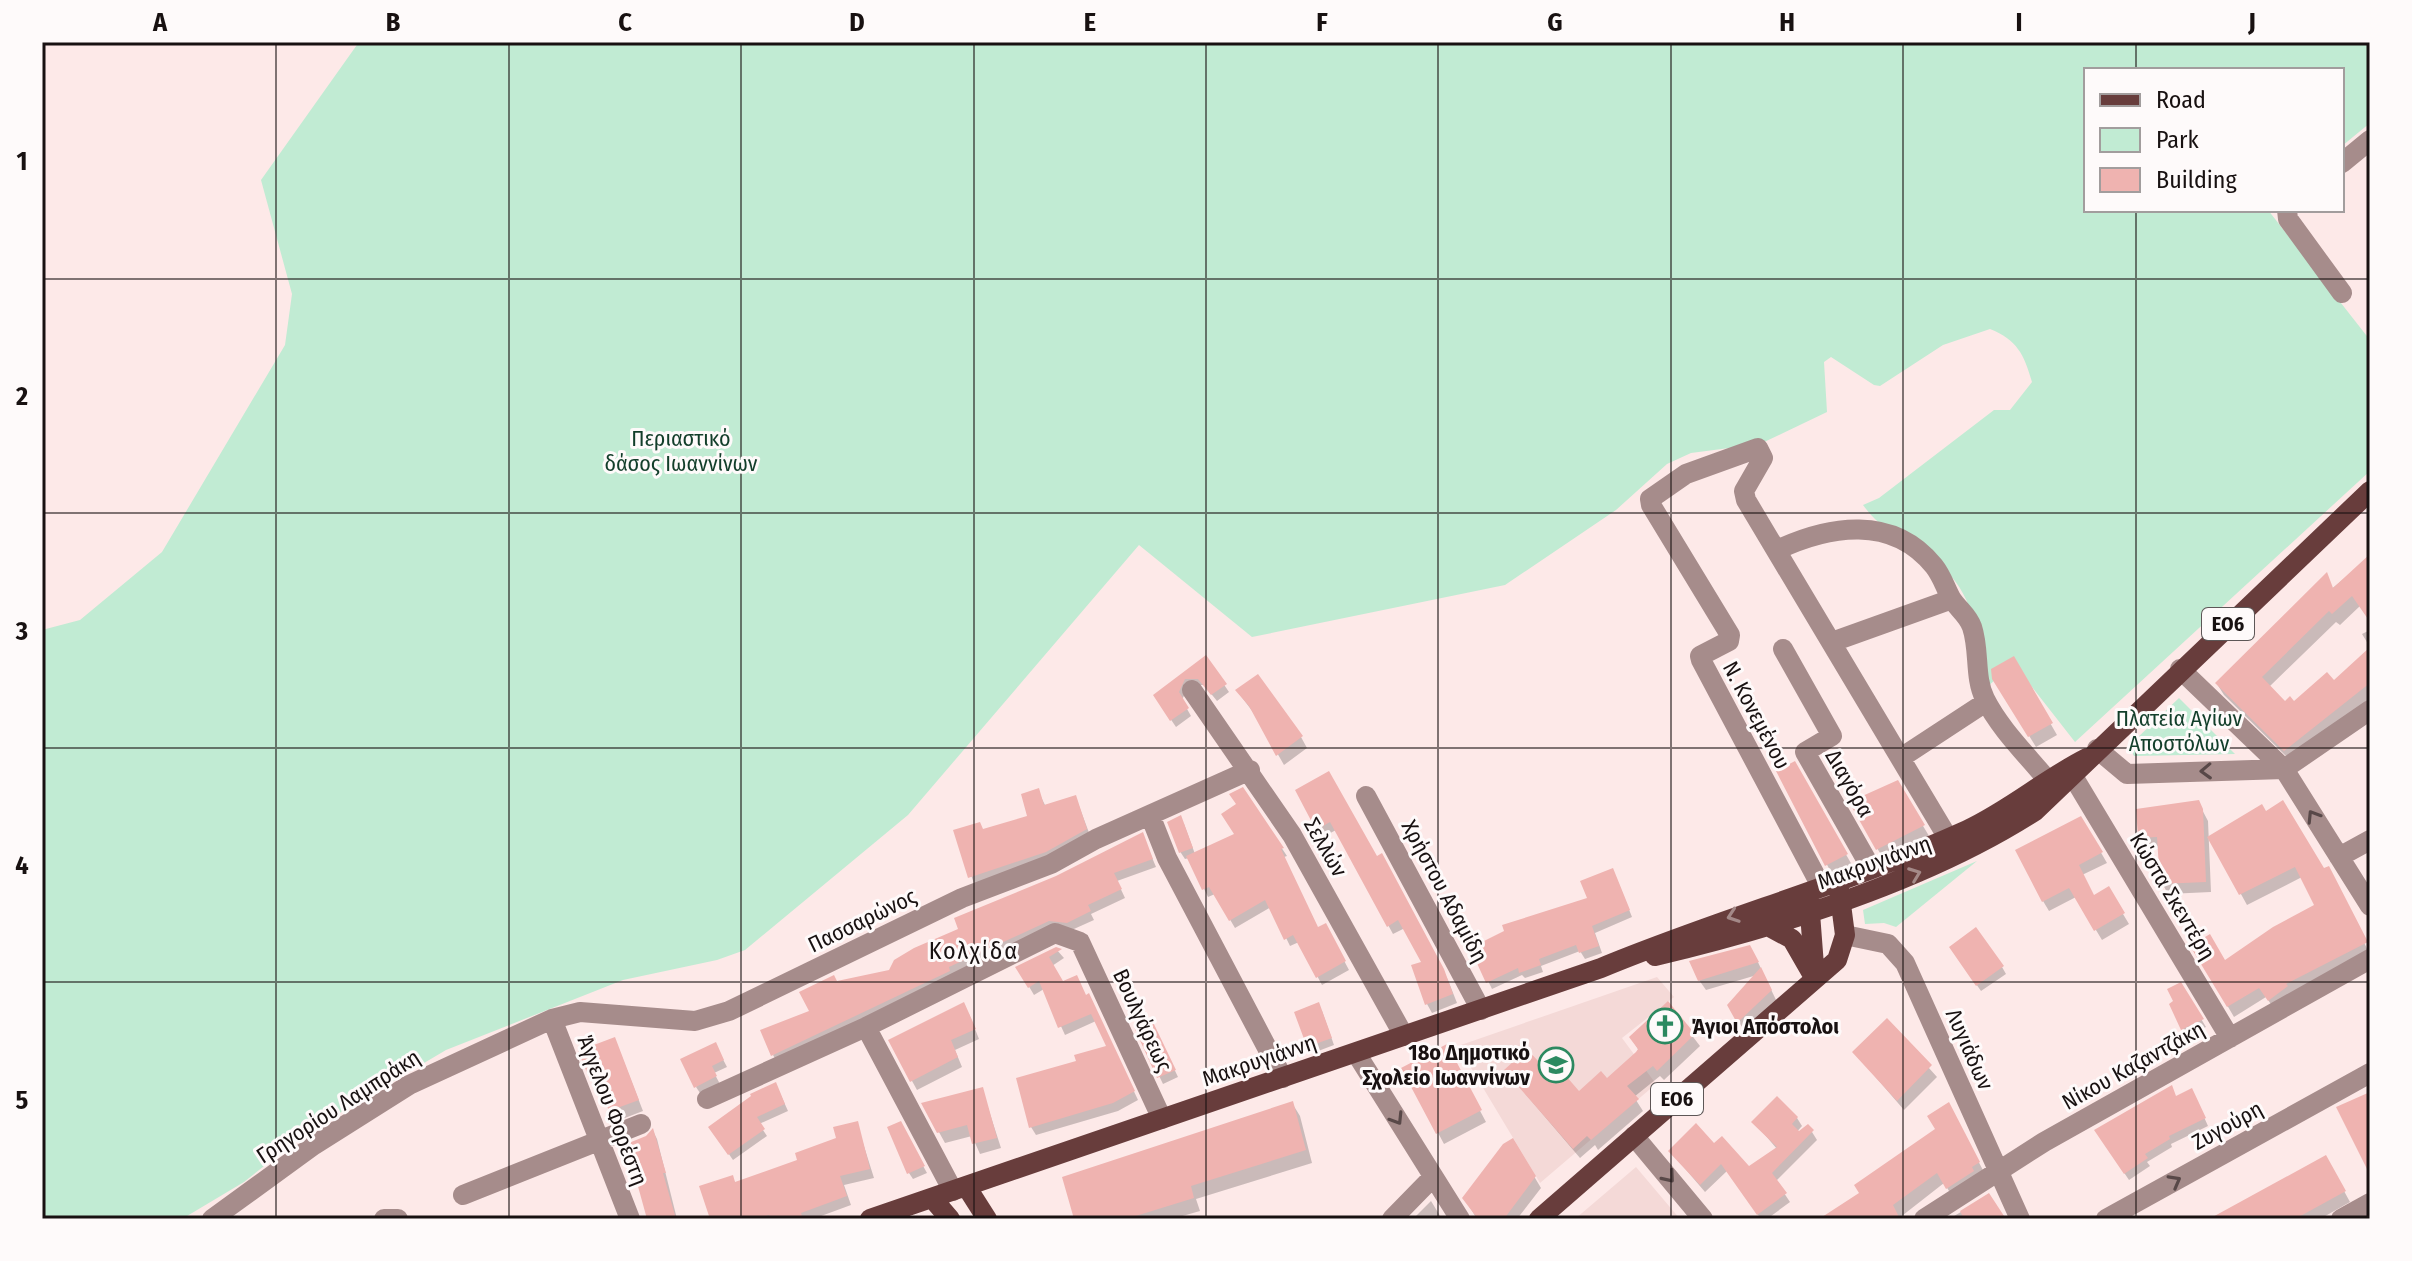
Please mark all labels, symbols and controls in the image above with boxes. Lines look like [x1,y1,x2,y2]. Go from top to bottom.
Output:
text: A [152,7,168,38]
text: B [386,7,401,38]
text: C [618,7,632,38]
text: D [849,7,865,38]
text: E [1084,7,1096,38]
text: F [1316,7,1328,38]
text: G [1547,7,1563,38]
text: H [1779,7,1795,38]
text: I [2016,7,2023,38]
text: J [2247,7,2256,38]
legend [2084,68,2344,212]
text: Road [2156,86,2206,114]
text: Park [2156,126,2199,154]
text: 1 [17,146,28,177]
text: Building [2156,166,2238,194]
text: 2 [15,381,28,412]
park label: Περιαστικό δάσος Ιωαννίνων [605,425,758,477]
road number: ΕΟ6 [2202,608,2254,640]
text: 3 [15,616,28,647]
street label: Ν. Κονεμένου [1717,657,1796,774]
park label: Πλατεία Αγίων Αποστόλων [2116,705,2243,757]
street label: Διαγόρα [1819,745,1880,822]
one-way arrow [2199,763,2212,780]
one-way arrow [2308,810,2323,825]
street label: Σελλών [1298,813,1353,882]
street label: Χρήστου Αδαμίδη [1396,815,1493,967]
street label: Κώστα Σκεντέρη [2124,828,2221,965]
street label: Μακρυγιάννη [1814,830,1934,895]
text: 4 [15,850,29,881]
one-way arrow [1907,867,1921,884]
street label: Πασσαρώνος [804,883,921,958]
one-way arrow [1727,907,1741,923]
district label: Κολχίδα [929,937,1019,965]
street label: Βουλγάρεως [1107,965,1178,1076]
street label: Λυγιάδων [1940,1004,1999,1094]
church icon: Άγιοι Απόστολοι [1646,1007,1684,1045]
place label: Άγιοι Απόστολοι [1691,1013,1839,1040]
street label: Νίκου Καζαντζάκη [2057,1015,2209,1116]
street label: Μακρυγιάννη [1199,1028,1320,1093]
street label: Άγγελου Φορέστη [571,1031,654,1189]
place label: 18ο Δημοτικό Σχολείο Ιωαννίνων [1362,1039,1531,1091]
street label: Γρηγορίου Λαμπράκη [251,1043,425,1169]
school or university icon: 18ο Δημοτικό Σχολείο Ιωαννίνων [1537,1046,1575,1084]
road number: ΕΟ6 [1651,1083,1703,1115]
text: 5 [16,1085,29,1116]
street label: Ζυγούρη [2187,1095,2267,1156]
one-way arrow [1388,1110,1403,1125]
one-way arrow [1659,1168,1673,1183]
one-way arrow [2166,1176,2181,1191]

